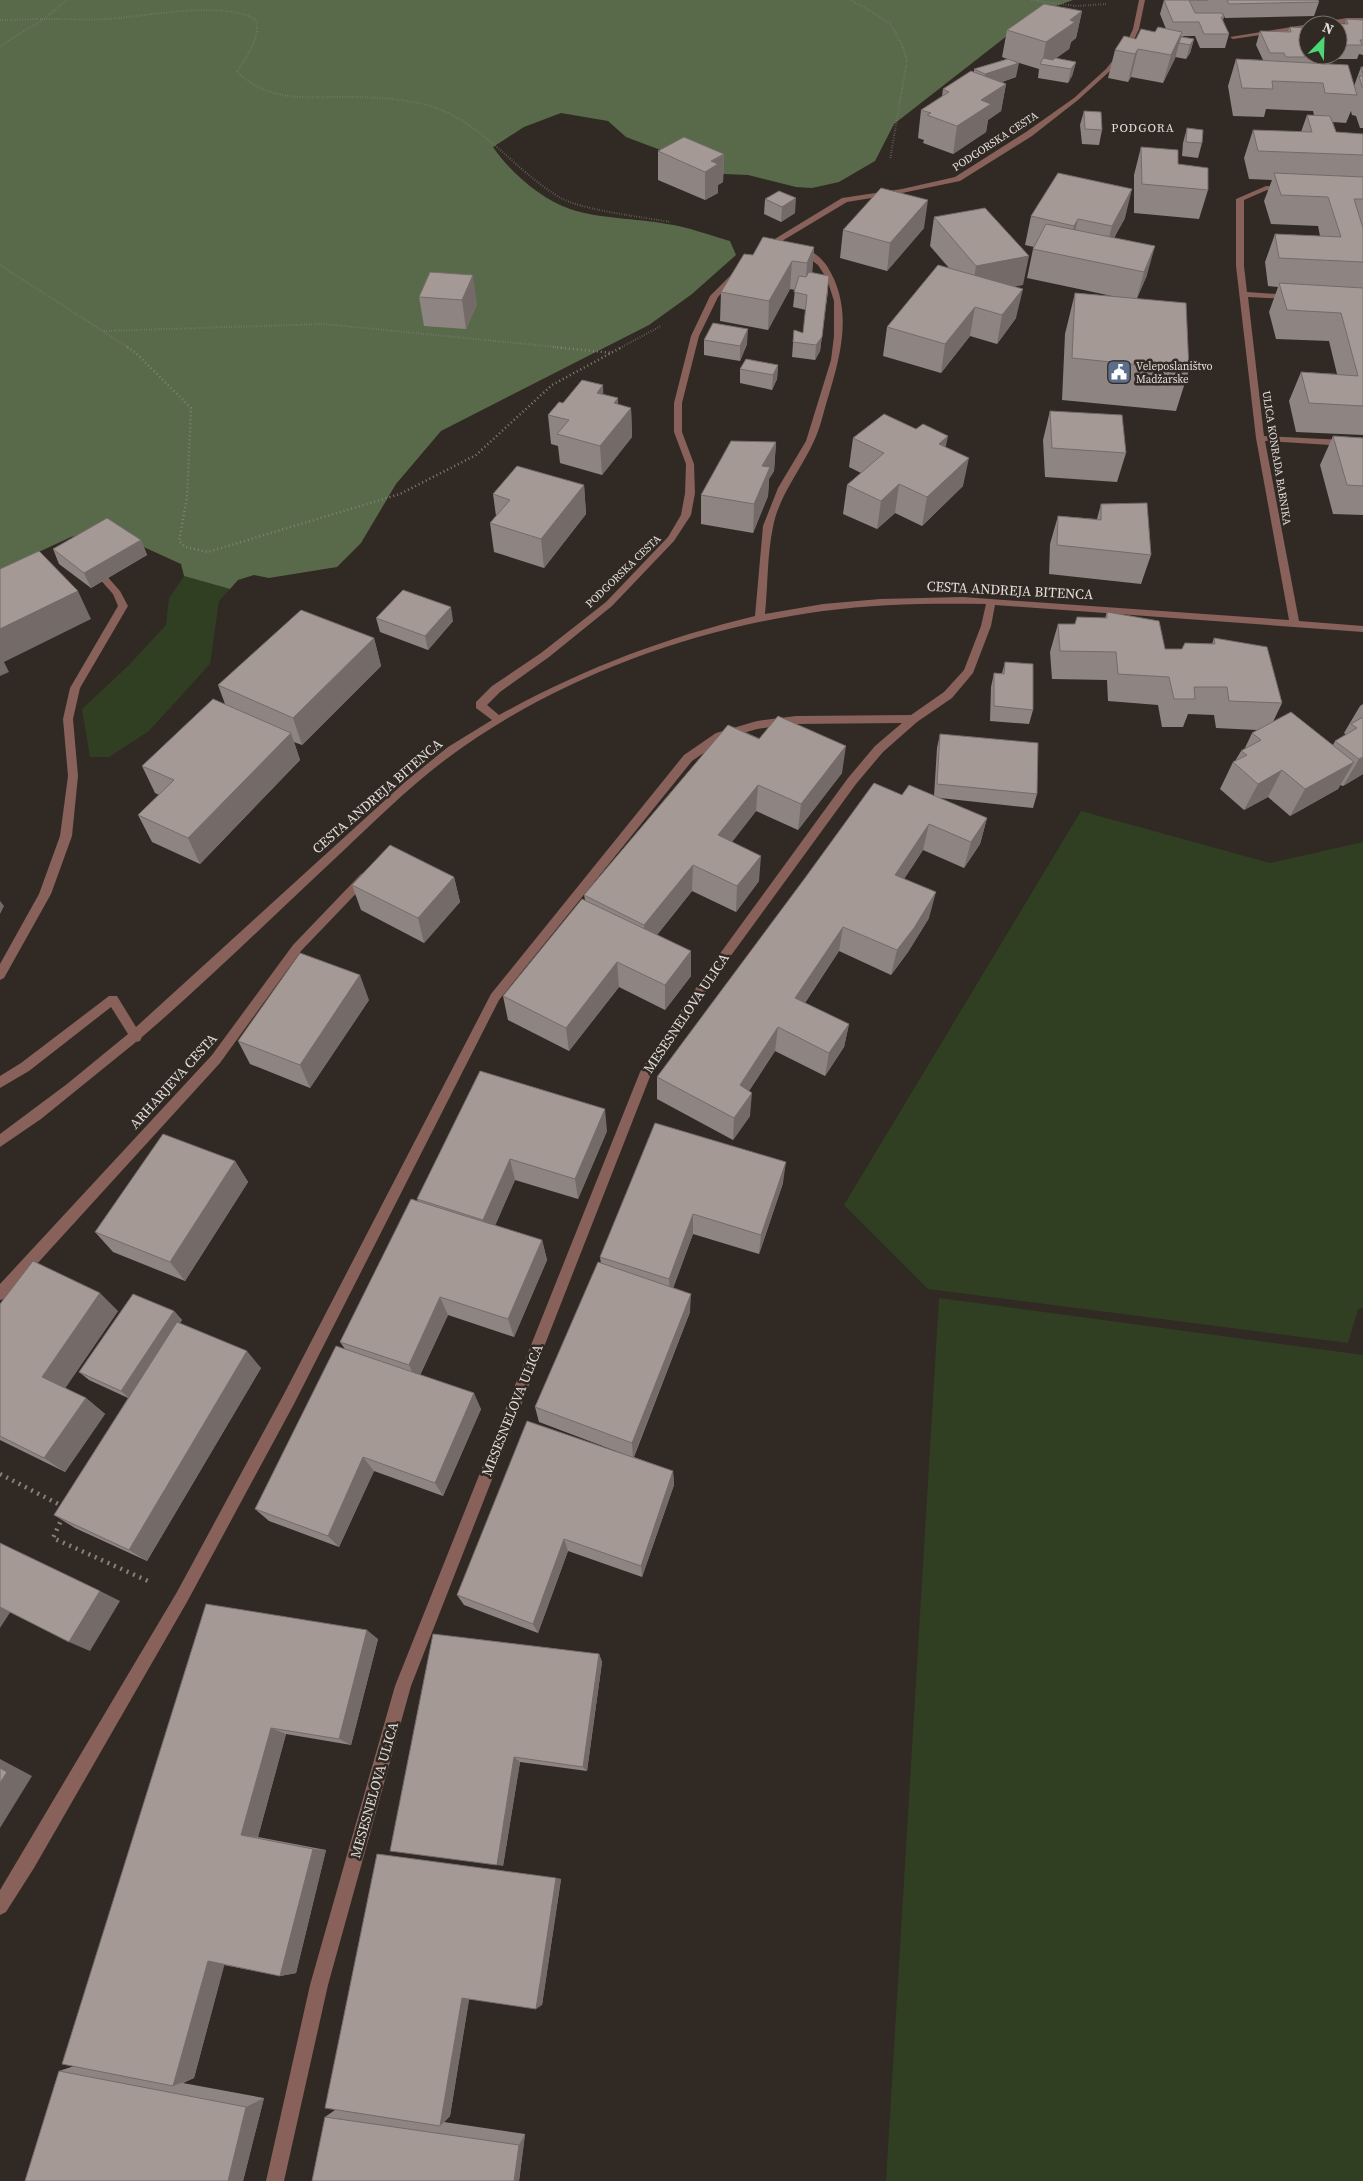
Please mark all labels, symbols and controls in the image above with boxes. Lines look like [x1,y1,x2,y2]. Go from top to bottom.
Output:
north arrow [1298,15,1348,65]
text: N [1319,17,1337,39]
street label: PODGORSKA CESTA [950,108,1042,175]
district label: PODGORA [1111,120,1175,136]
public building icon: Veleposlaništvo Madžarske [1106,359,1132,385]
place label: Veleposlaništvo Madžarske [1136,359,1213,387]
street label: ULICA KONRADA BABNIKA [1258,390,1295,527]
street label: PODGORSKA CESTA [582,531,665,611]
street label: CESTA ANDREJA BITENCA [926,576,1094,604]
street label: CESTA ANDREJA BITENCA [308,733,447,858]
street label: MESESNELOVA ULICA [638,948,734,1077]
street label: ARHARJEVA CESTA [125,1028,222,1133]
street label: MESESNELOVA ULICA [476,1340,548,1479]
street label: MESESNELOVA ULICA [345,1719,403,1860]

